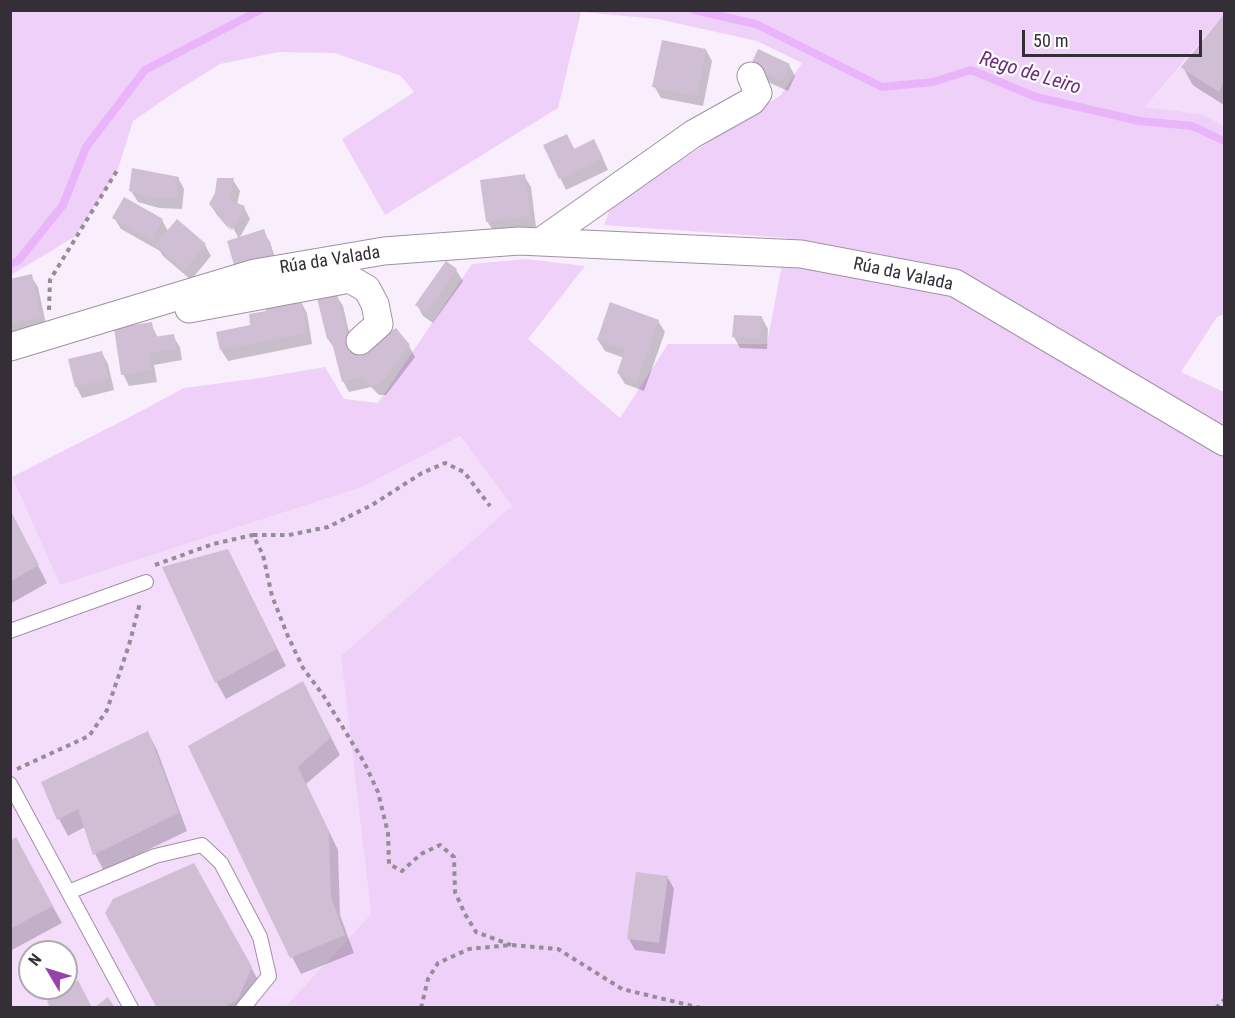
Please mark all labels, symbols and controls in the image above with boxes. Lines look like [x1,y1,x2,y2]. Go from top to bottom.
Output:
scale bar [1025,18,1205,56]
text: 50 m [1033,30,1068,51]
water label: Rego de Leiro [976,47,1084,101]
street label: Rúa da Valada [278,242,382,280]
street label: Rúa da Valada [851,254,955,296]
north arrow [18,940,78,1000]
text: N [24,950,45,970]

